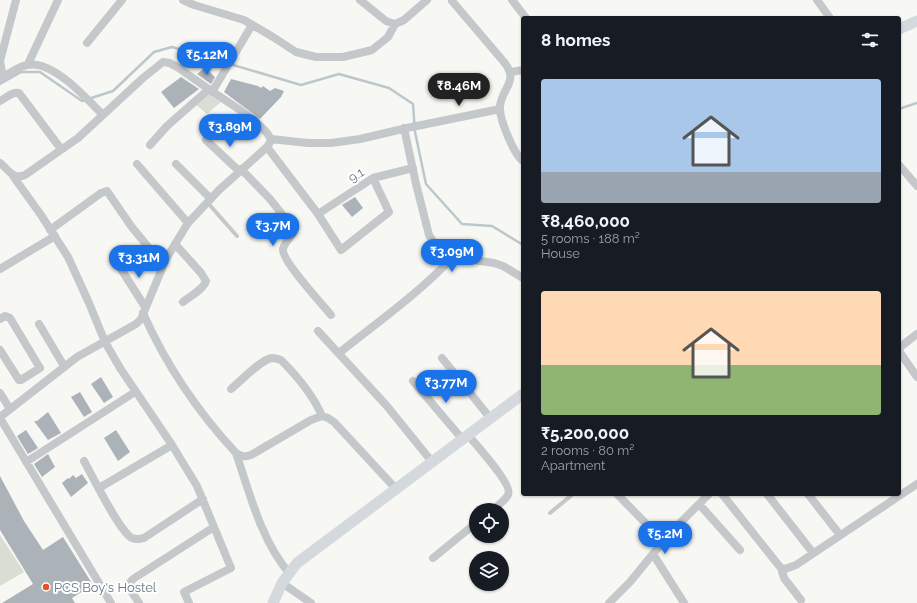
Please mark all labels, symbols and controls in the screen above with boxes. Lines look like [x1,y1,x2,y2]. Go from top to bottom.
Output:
icon: filters [859,29,881,51]
text: 8 homes [541,30,610,50]
pin: ₹5.12M [174,42,240,76]
text: ₹5.12M [186,47,228,62]
pin: ₹8.46M [426,73,492,107]
text: ₹8.46M [437,78,481,93]
icon: home [675,105,747,177]
pin: ₹3.89M [197,114,263,148]
text: ₹3.89M [208,119,252,134]
street label: 9.1 [345,164,367,186]
text: ₹8,460,000 [541,211,630,231]
pin: ₹3.7M [245,213,301,247]
text: ₹3.7M [255,218,291,233]
text: 5 rooms · 188 m² [541,231,640,246]
pin: ₹3.09M [419,239,485,273]
text: ₹3.09M [430,244,474,259]
pin: ₹3.31M [106,245,172,279]
text: House [541,246,580,261]
text: ₹3.31M [118,250,160,265]
icon: home [675,317,747,389]
pin: ₹3.77M [413,370,479,404]
text: ₹3.77M [425,375,467,390]
text: ₹5,200,000 [541,423,629,443]
text: 2 rooms · 80 m² [541,443,634,458]
text: Apartment [541,458,605,473]
map controls [469,503,509,591]
button: locate [469,503,509,543]
pin: ₹5.2M [637,521,693,555]
text: ₹5.2M [647,526,683,541]
button: layers [469,551,509,591]
place label: PCS Boy's Hostel [54,580,157,595]
marker: PCS Boy's Hostel [41,582,51,592]

